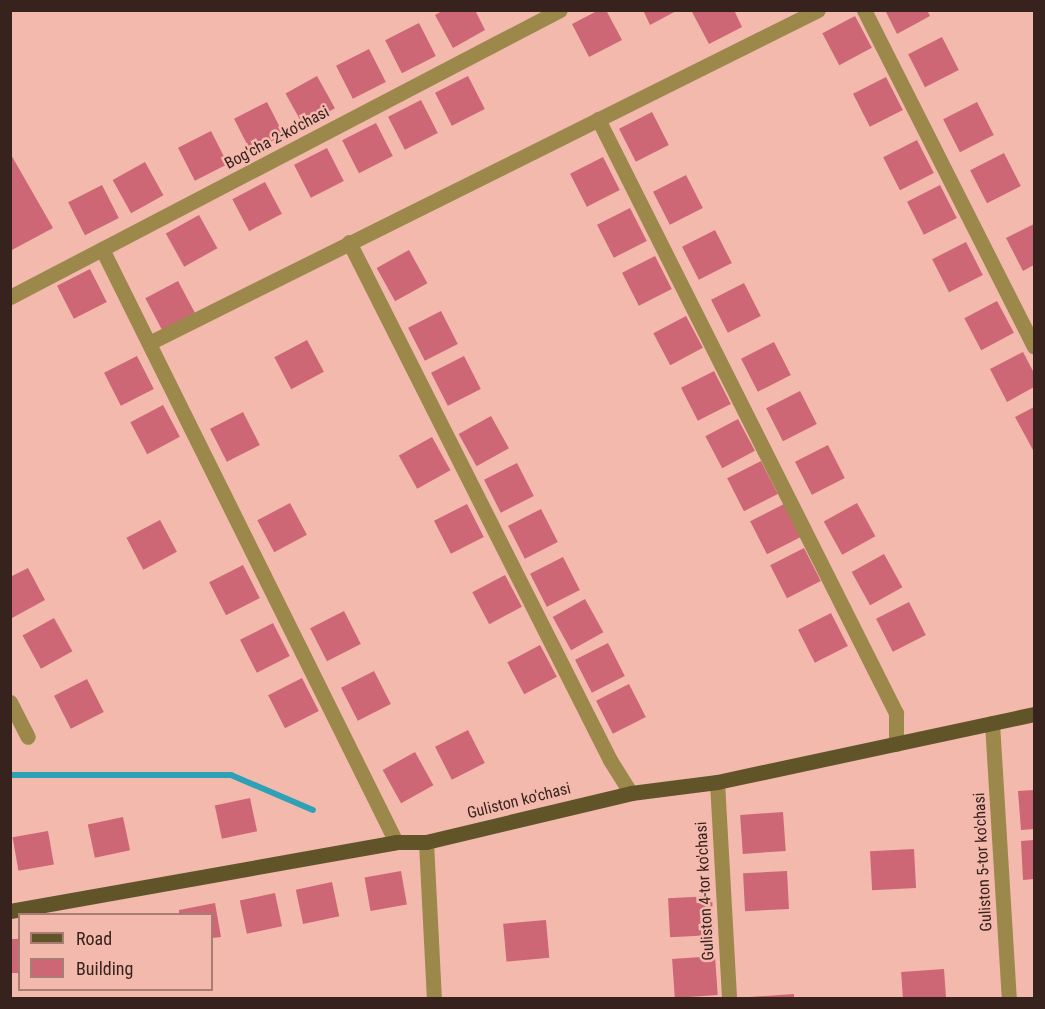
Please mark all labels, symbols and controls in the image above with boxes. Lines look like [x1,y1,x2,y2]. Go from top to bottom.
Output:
street label: Bog'cha 2-ko'chasi [221,102,333,174]
street label: Guliston ko'chasi [465,779,573,823]
street label: Guliston 5-tor ko'chasi [970,792,996,932]
street label: Guliston 4-tor ko'chasi [692,821,718,961]
legend [18,913,213,991]
text: Road [76,928,112,949]
text: Building [76,958,133,979]

